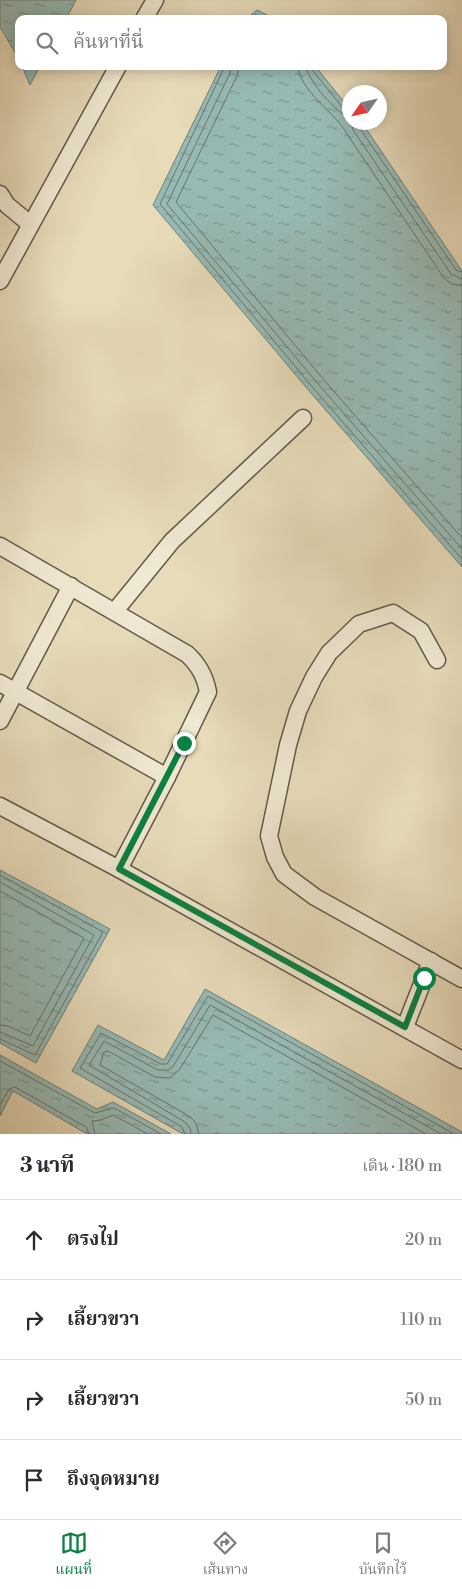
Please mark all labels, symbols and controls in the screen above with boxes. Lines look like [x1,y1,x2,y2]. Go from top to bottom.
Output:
search box [15,15,447,70]
icon: search [33,29,61,57]
text: ค้นหาที่นี่ [73,30,144,54]
north arrow [342,85,387,130]
route end [173,732,196,755]
route start [413,967,436,990]
text: 3 นาที [20,1153,74,1179]
text: เดิน · 180 m [362,1156,442,1176]
icon: ahead [20,1226,48,1254]
text: ตรงไป [67,1227,119,1251]
text: 20 m [405,1230,442,1250]
icon: right [20,1306,48,1334]
text: เลี้ยวขวา [67,1307,139,1331]
text: 110 m [400,1310,442,1330]
icon: right [20,1386,48,1414]
text: เลี้ยวขวา [67,1387,139,1411]
text: 50 m [405,1390,442,1410]
icon: arrive [20,1466,48,1494]
text: ถึงจุดหมาย [67,1467,160,1491]
tab: แผนที่ [55,1529,92,1581]
tab: เส้นทาง [203,1529,248,1581]
tab: บันทึกไว้ [359,1529,407,1581]

